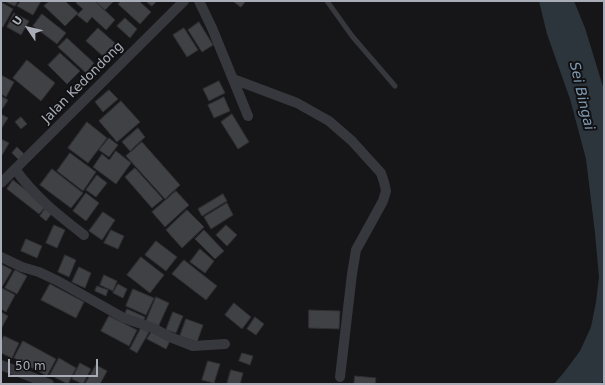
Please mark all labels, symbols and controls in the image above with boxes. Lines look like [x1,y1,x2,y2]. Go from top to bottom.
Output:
north arrow [8,8,48,48]
text: U [10,13,26,28]
street label: Jalan Kedondong [39,39,127,127]
water label: Sei Bingai [565,60,597,132]
scale bar [10,351,100,377]
text: 50 m [15,359,46,373]

